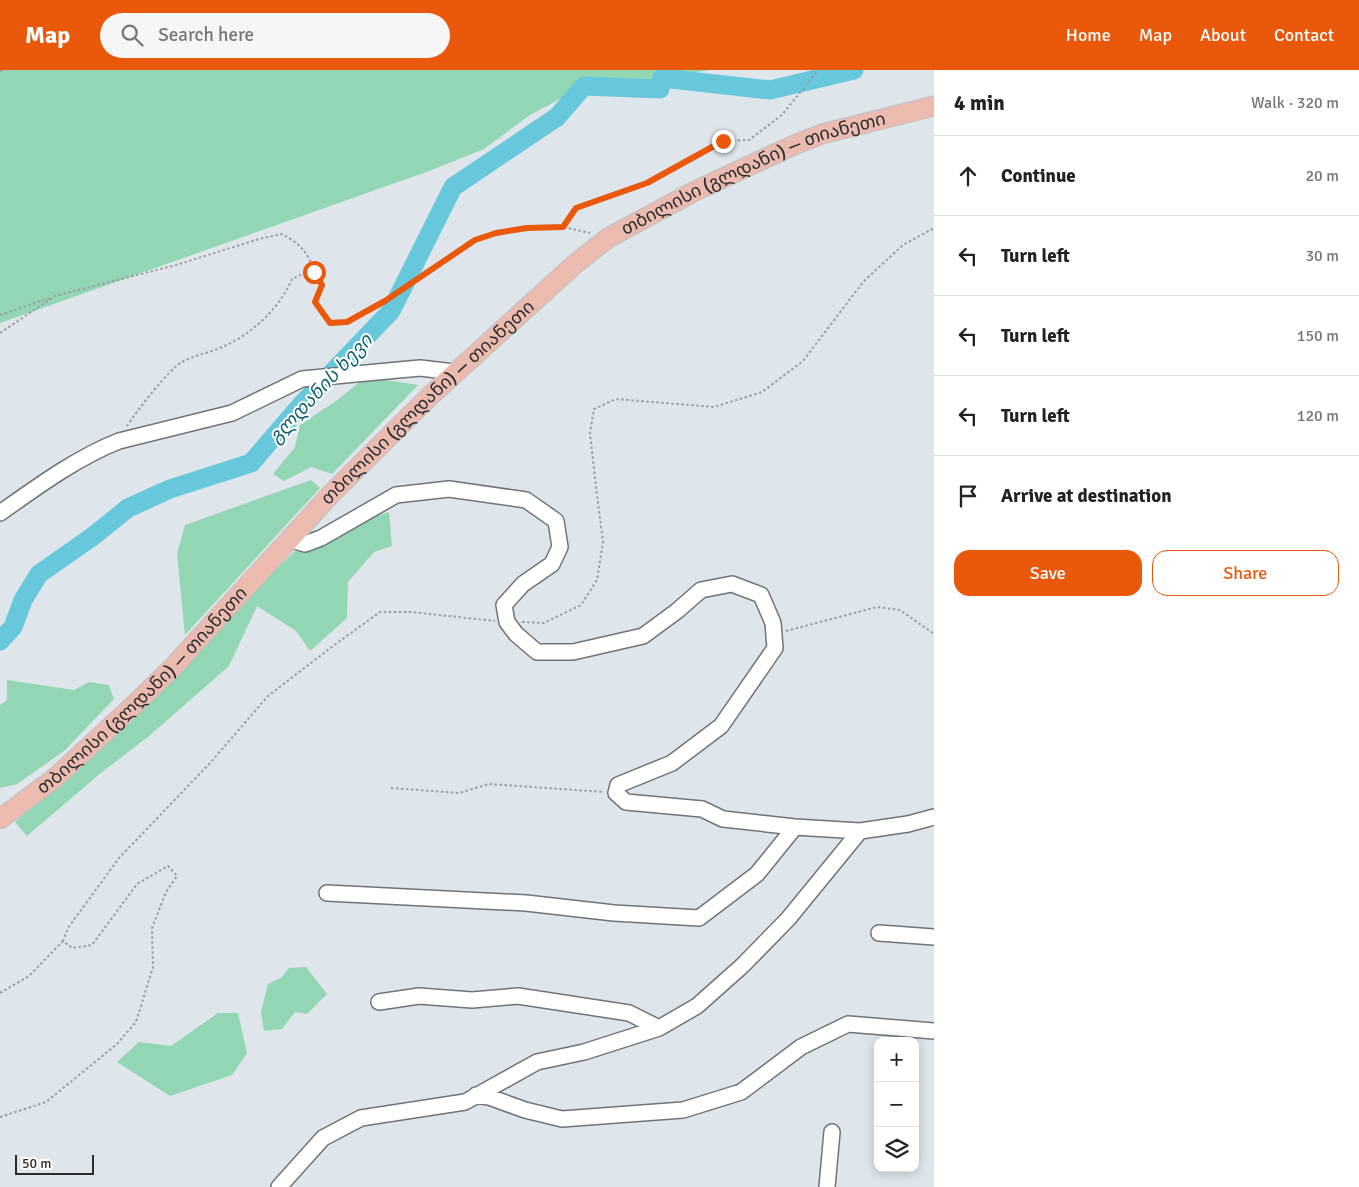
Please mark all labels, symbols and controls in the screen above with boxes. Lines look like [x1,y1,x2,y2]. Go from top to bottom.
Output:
search box [100,13,450,58]
text: Map [25,20,70,50]
icon: search [118,21,146,49]
text: Search here [158,23,254,47]
text: Home [1066,24,1111,46]
text: Map [1139,24,1172,46]
text: About [1200,24,1246,46]
text: Contact [1274,24,1334,46]
text: 4 min [954,90,1005,116]
text: Walk · 320 m [1251,93,1339,113]
street label: თბილისი (გლდანი) — თიანეთი [617,108,888,240]
route end [712,130,735,153]
icon: ahead [954,162,982,190]
text: Continue [1001,164,1076,188]
text: 20 m [1305,166,1339,186]
icon: left [954,242,982,270]
text: Turn left [1001,244,1070,268]
text: 30 m [1305,246,1339,266]
route start [303,261,326,284]
street label: თბილისი (გლდანი) — თიანეთი [316,296,539,509]
icon: left [954,322,982,350]
text: Turn left [1001,324,1070,348]
text: 150 m [1297,326,1339,346]
water label: გლდანის ხევი [264,328,378,448]
icon: left [954,402,982,430]
text: Turn left [1001,404,1070,428]
text: 120 m [1297,406,1339,426]
icon: arrive [954,482,982,510]
text: Arrive at destination [1001,484,1172,508]
button: Save [954,550,1142,596]
button: Share [1152,550,1339,596]
street label: თბილისი (გლდანი) — თიანეთი [32,582,252,799]
map controls [874,1037,919,1172]
button: + [874,1037,919,1082]
button: − [874,1082,919,1127]
button: layers [874,1127,919,1172]
scale bar [15,1152,94,1175]
text: 50 m [22,1155,51,1172]

